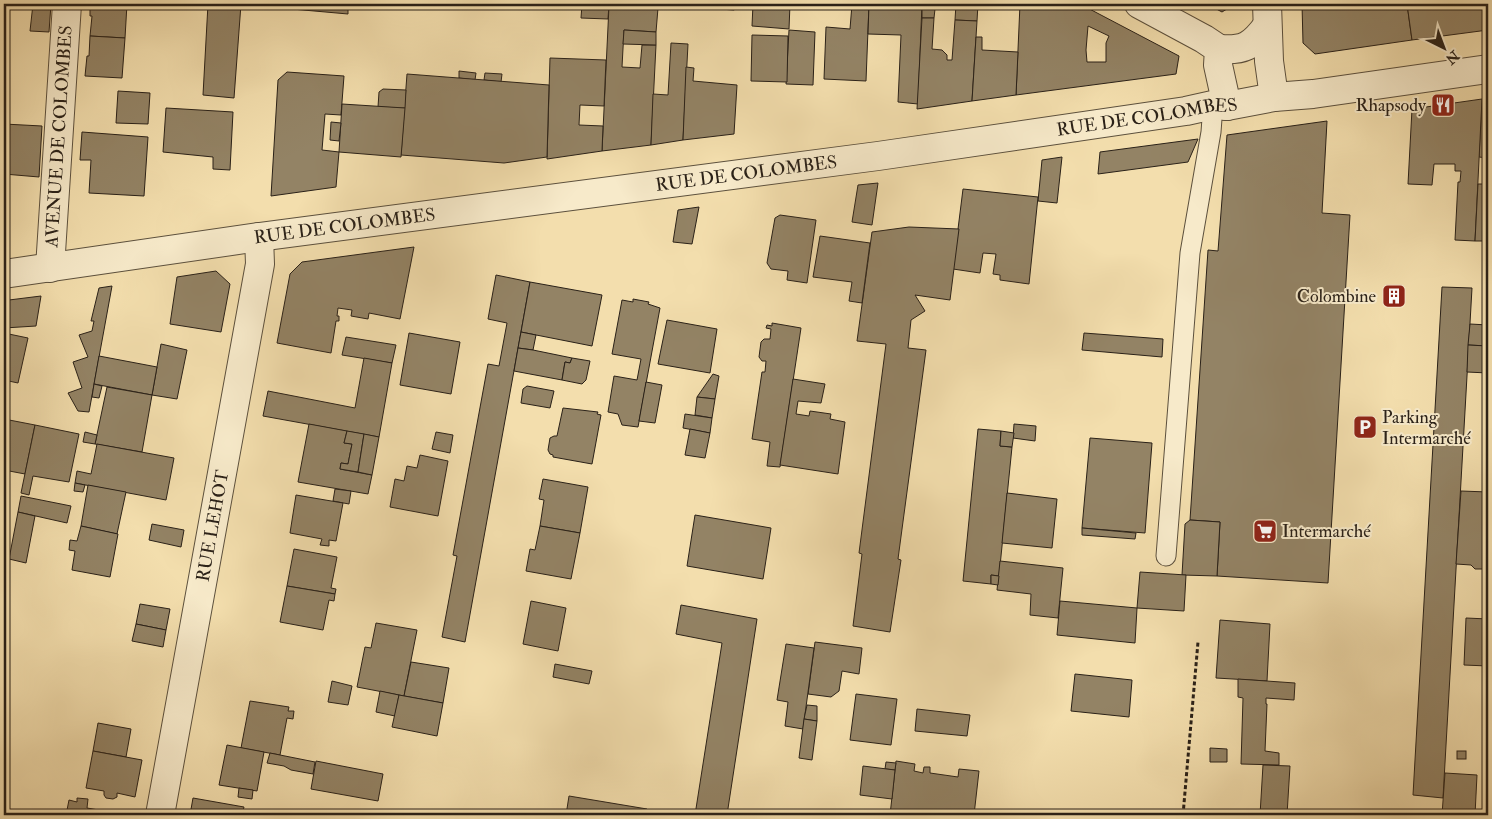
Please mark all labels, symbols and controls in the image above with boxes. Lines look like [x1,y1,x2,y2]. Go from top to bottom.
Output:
north arrow [1420,22,1470,72]
street label: AVENUE DE COLOMBES [40,25,78,249]
text: N [1442,46,1463,68]
restaurant icon: Rhapsody [1430,92,1456,118]
street label: RUE DE COLOMBES [1055,93,1240,142]
place label: Rhapsody [1356,94,1427,117]
street label: RUE DE COLOMBES [654,150,838,197]
street label: RUE DE COLOMBES [253,203,437,250]
building icon: Colombine [1381,283,1407,309]
place label: Colombine [1297,285,1376,308]
place label: Parking Intermarché [1382,406,1471,450]
parking icon: Parking Intermarché [1352,414,1378,440]
street label: RUE LEHOT [192,468,235,583]
supermarket icon: Intermarché [1252,518,1278,544]
place label: Intermarché [1282,520,1371,543]

